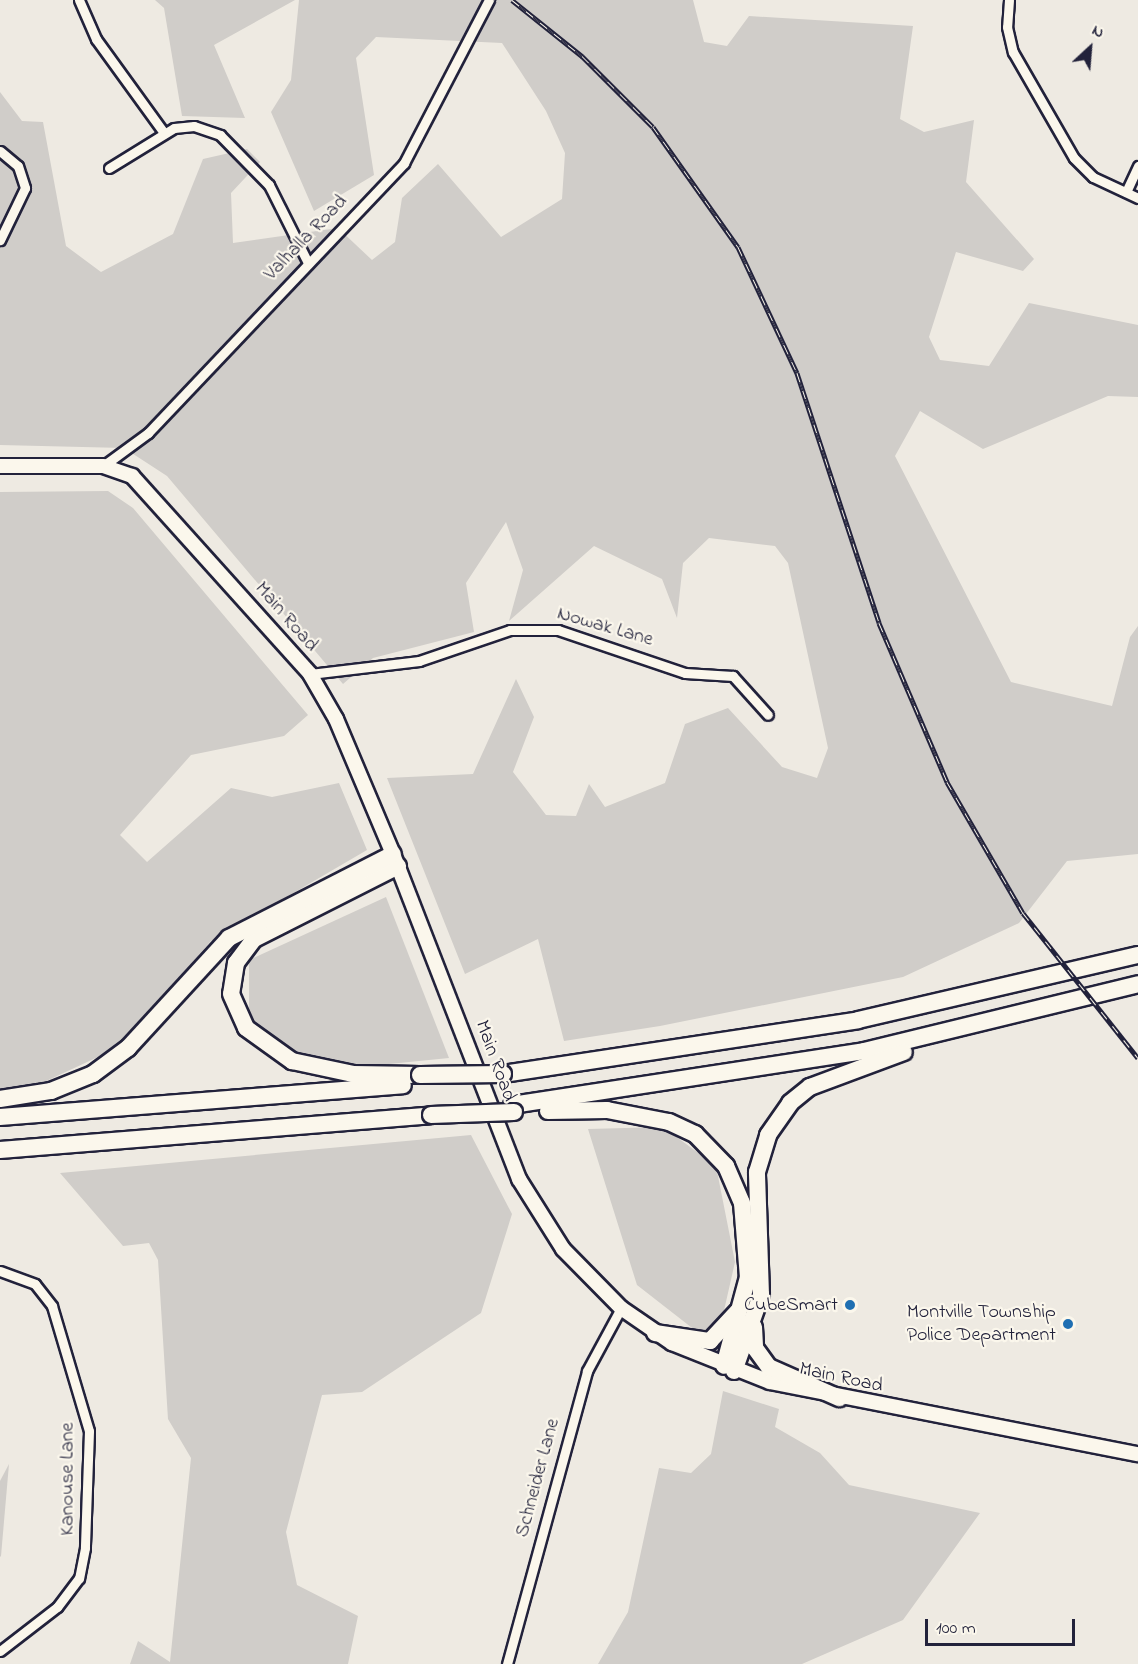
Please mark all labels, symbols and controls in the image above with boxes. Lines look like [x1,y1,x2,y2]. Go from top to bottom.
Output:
north arrow [1060,18,1120,78]
text: N [1088,19,1108,45]
street label: Valhalla Road [259,190,353,286]
street label: Main Road [249,577,323,657]
street label: Nowak Lane [554,602,656,652]
street label: Main Road [469,1017,521,1105]
place label: CubeSmart [744,1293,838,1317]
marker: CubeSmart [843,1298,857,1312]
place label: Montville Township Police Department [907,1300,1056,1347]
marker: Montville Township Police Department [1061,1317,1075,1331]
street label: Main Road [797,1357,885,1399]
street label: Schneider Lane [511,1416,565,1540]
street label: Kanouse Lane [56,1422,80,1536]
scale bar [928,1607,1078,1645]
text: 100 m [936,1616,976,1642]

